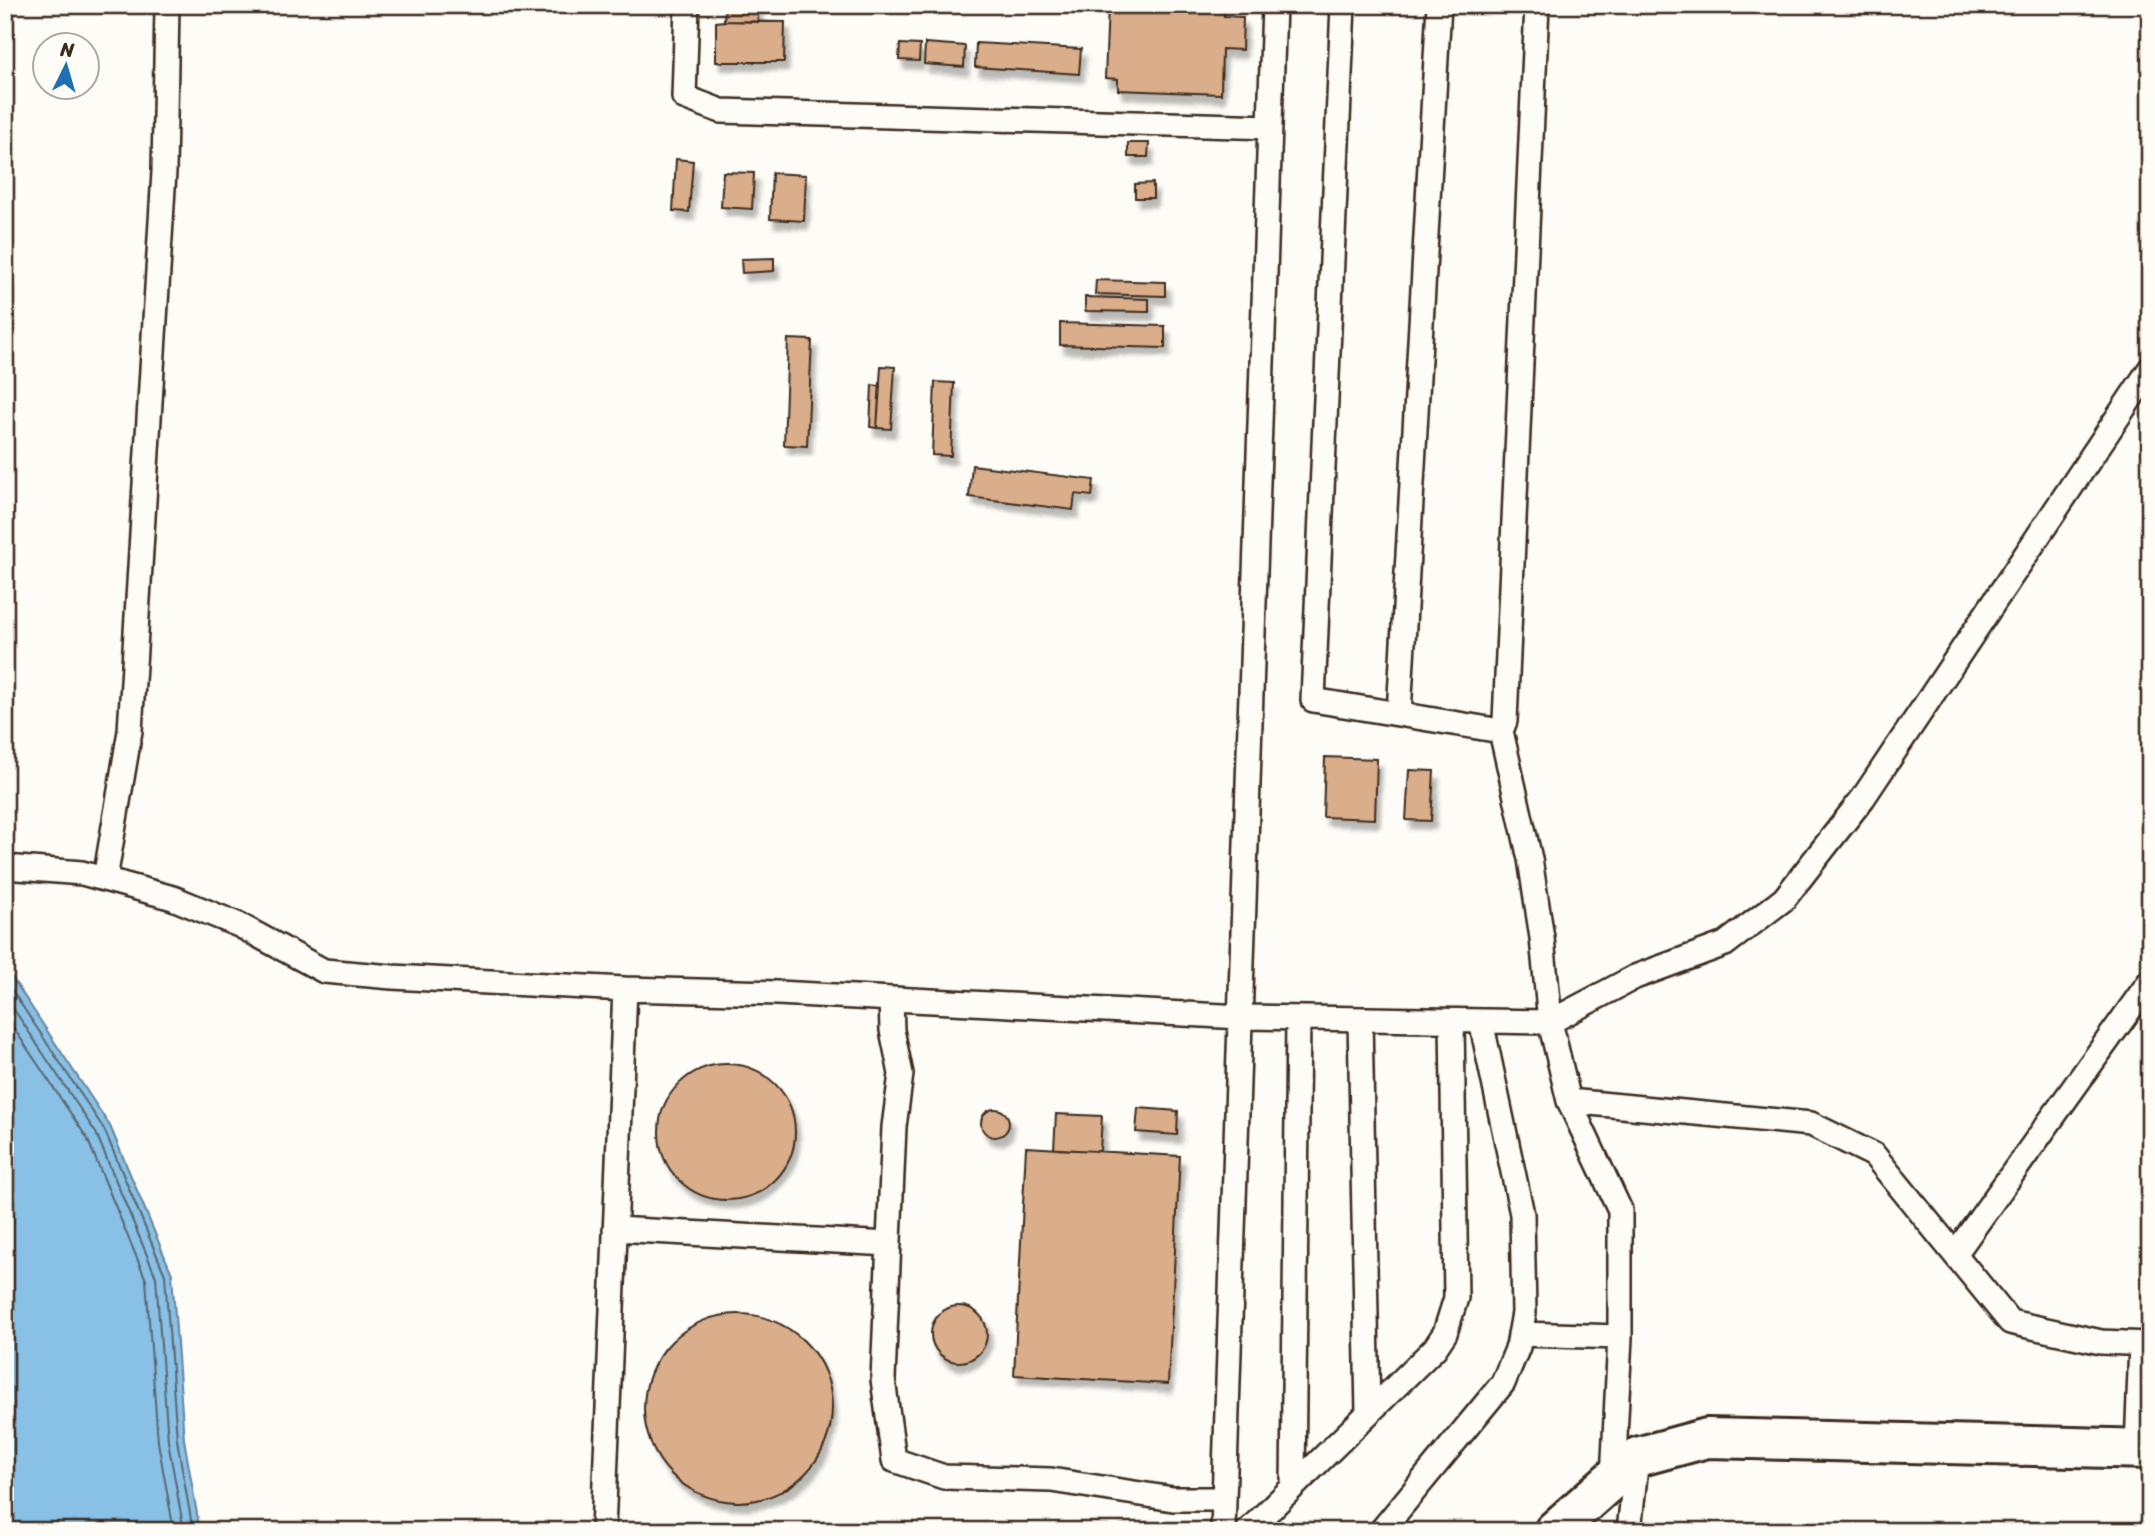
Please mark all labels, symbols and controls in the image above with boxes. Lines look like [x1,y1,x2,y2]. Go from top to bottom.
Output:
north arrow [32,32,102,102]
text: N [58,32,76,67]

